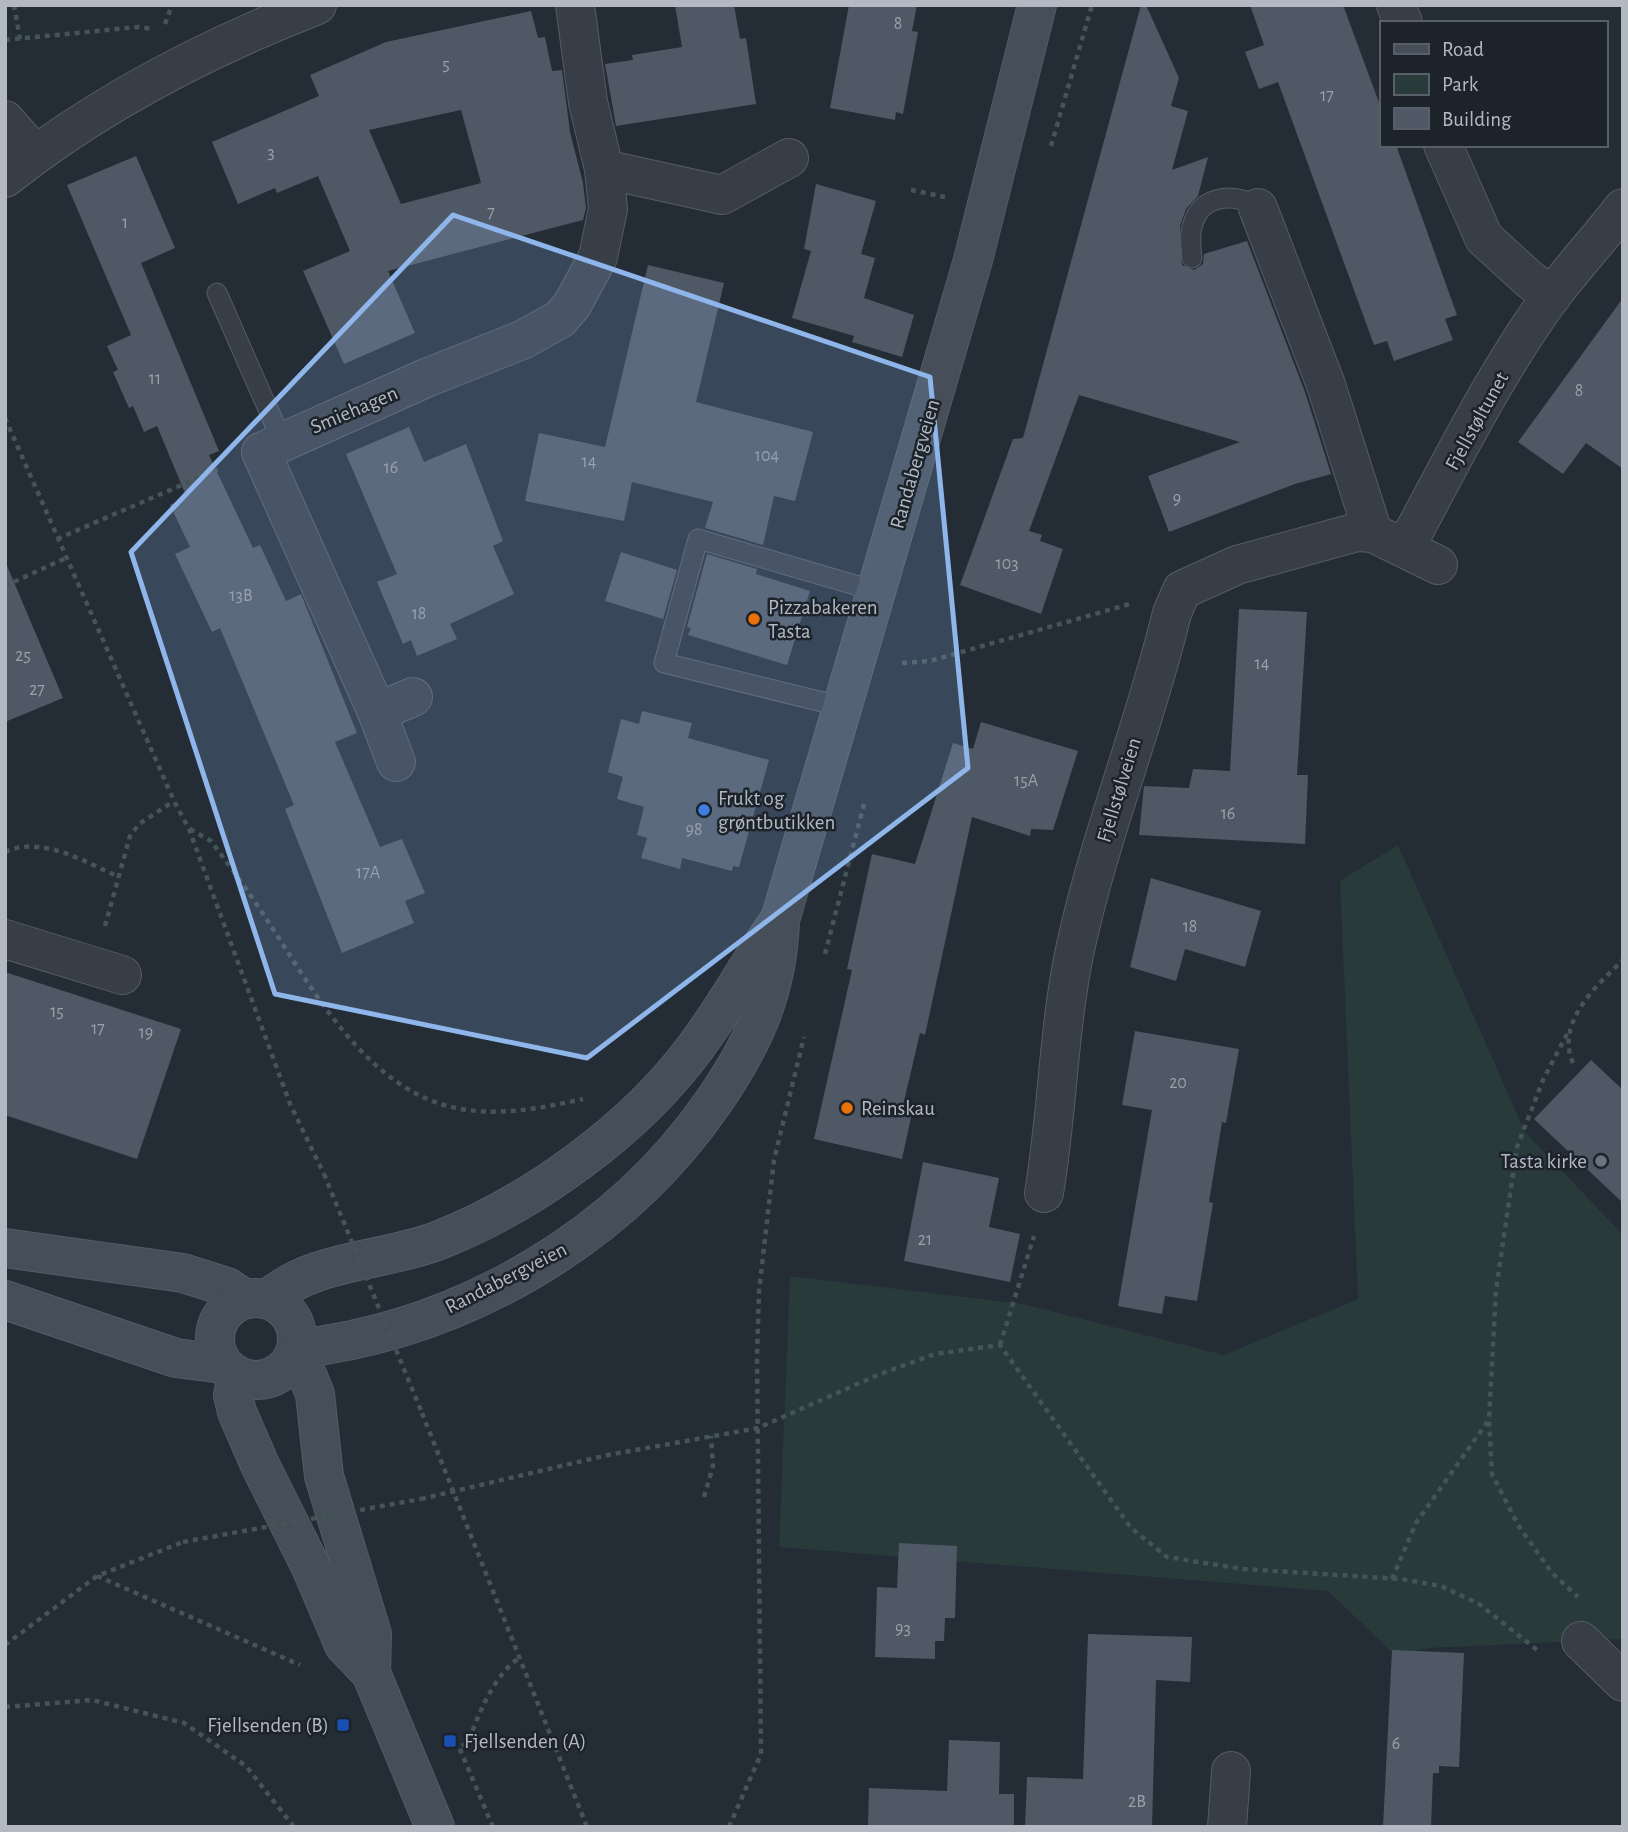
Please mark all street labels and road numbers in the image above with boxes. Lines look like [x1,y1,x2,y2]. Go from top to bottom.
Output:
street label: Fjellstøltunet [1441,368,1513,474]
street label: Smiehagen [307,382,401,438]
street label: Randabergveien [887,397,943,531]
street label: Fjellstølveien [1093,735,1145,845]
street label: Randabergveien [442,1238,570,1318]

